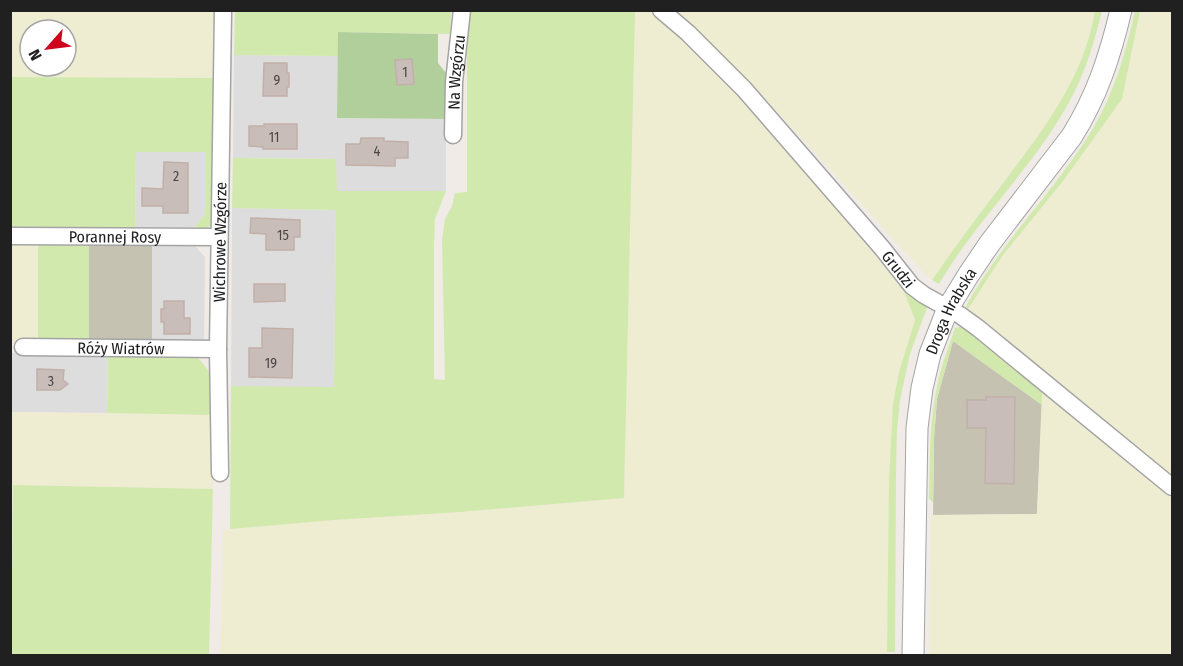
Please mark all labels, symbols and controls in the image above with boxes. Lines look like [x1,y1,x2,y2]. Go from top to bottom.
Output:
north arrow [18,18,78,78]
street label: Na Wzgórzu [444,34,469,110]
text: N [25,46,46,64]
house number: 1 [402,64,408,81]
house number: 9 [274,72,281,89]
house number: 11 [269,129,279,146]
house number: 4 [374,143,381,160]
house number: 2 [173,168,179,185]
street label: Wichrowe Wzgórze [209,182,230,302]
street label: Porannej Rosy [69,227,162,246]
house number: 15 [277,227,289,244]
street label: Grudzi [878,247,919,291]
street label: Droga Hrabska [921,264,980,357]
street label: Róży Wiatrów [77,338,165,358]
house number: 19 [265,355,277,372]
house number: 3 [48,373,54,390]

